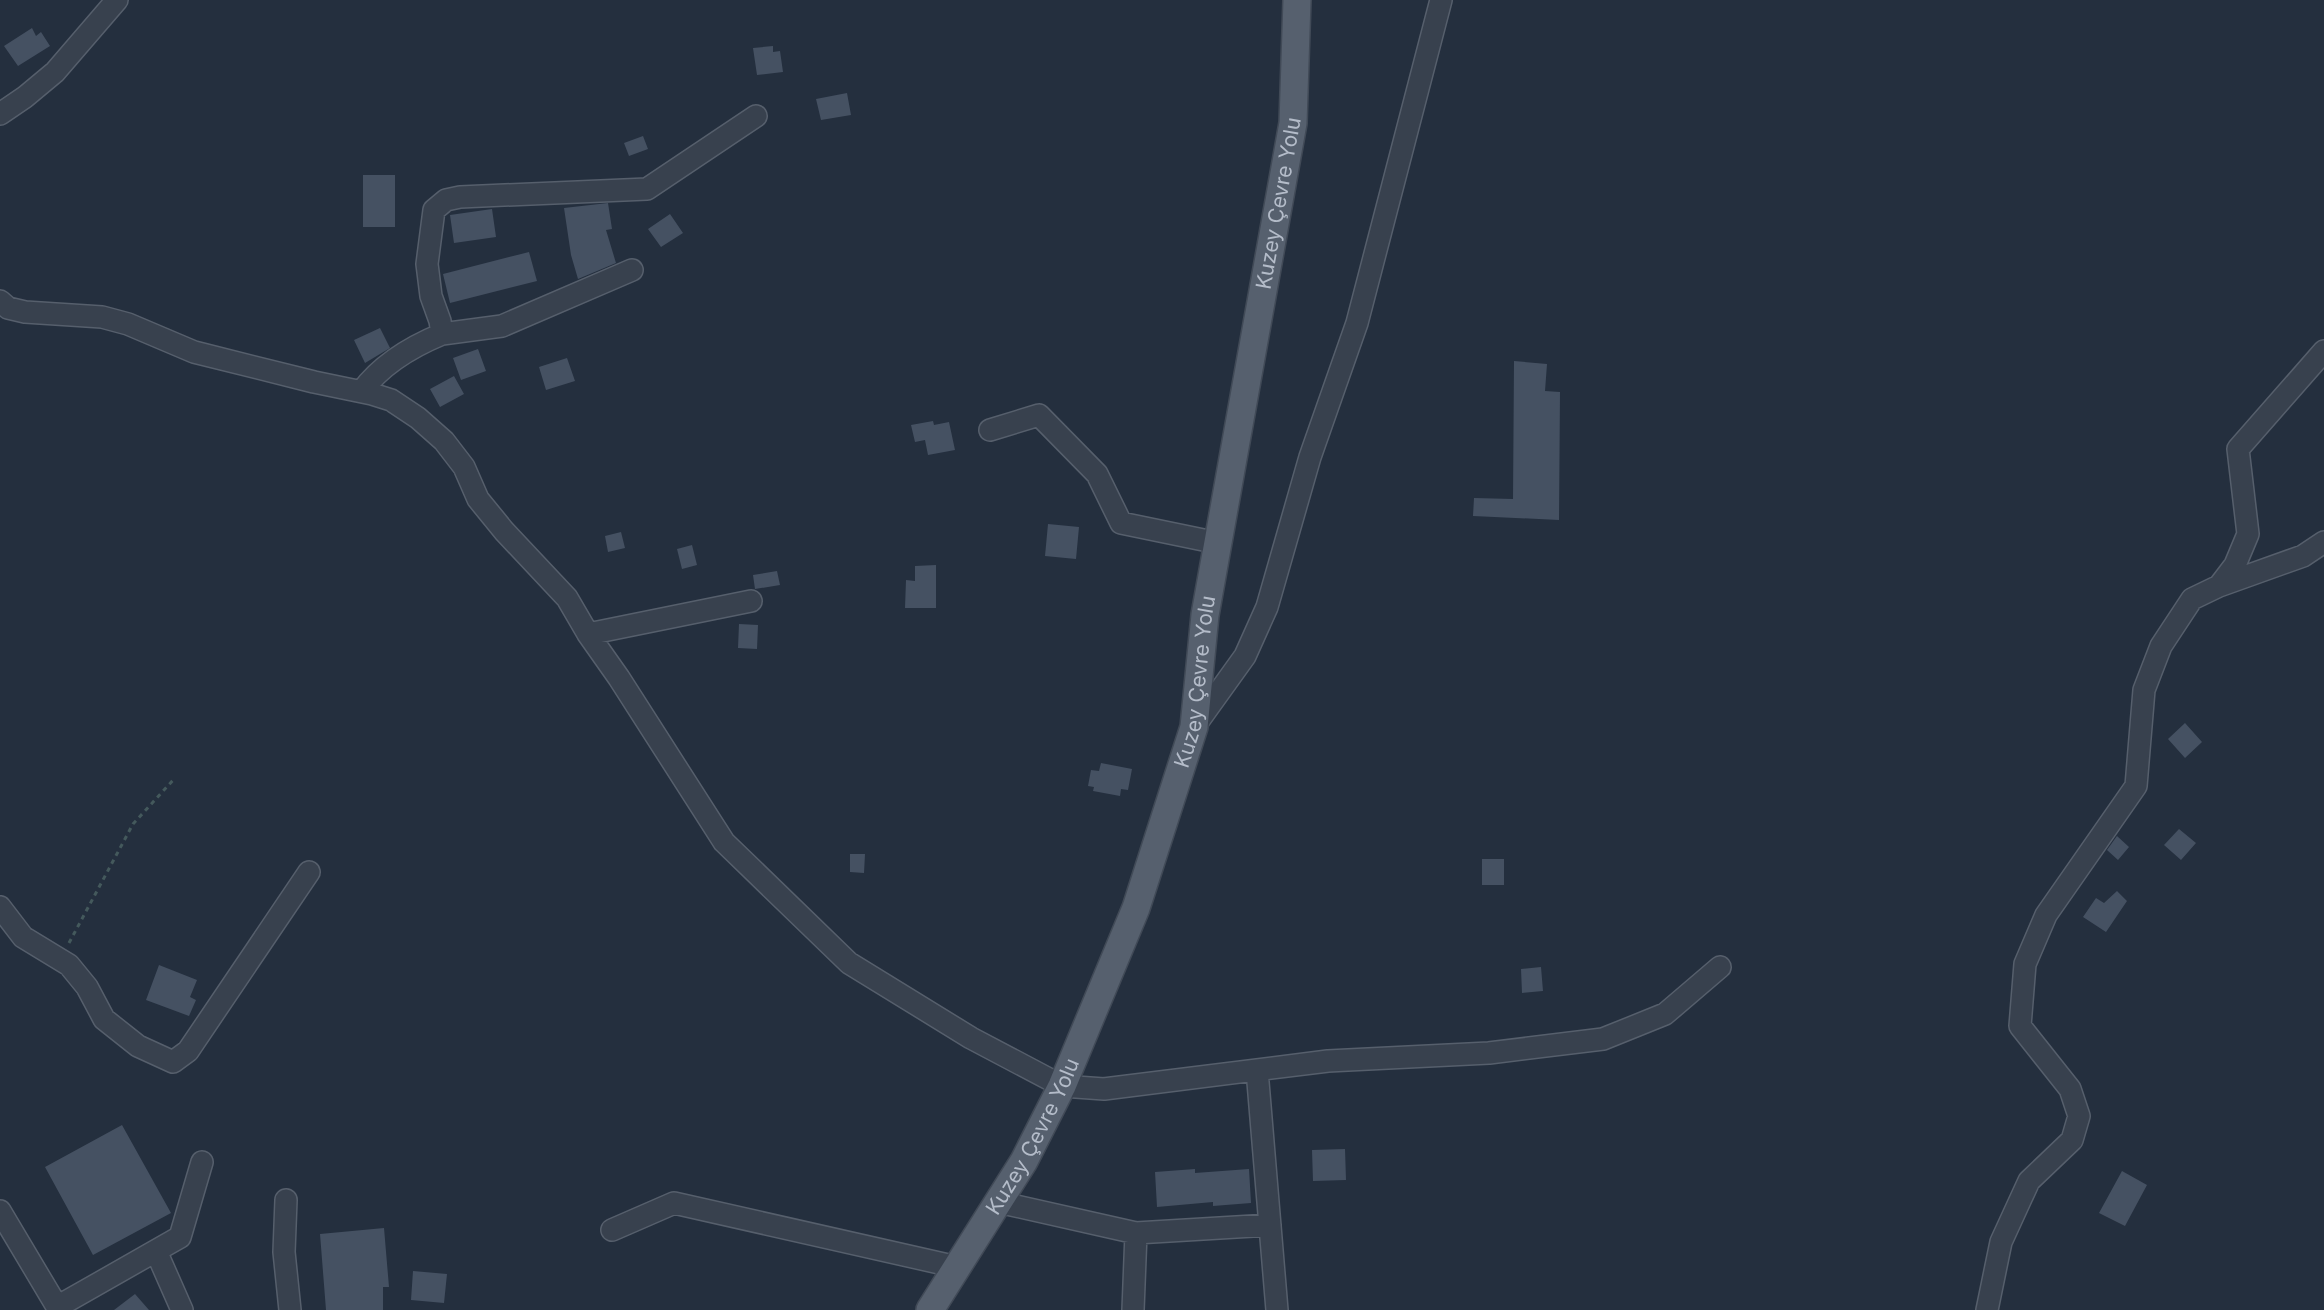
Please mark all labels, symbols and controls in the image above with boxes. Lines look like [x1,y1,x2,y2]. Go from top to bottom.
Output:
street label: Kuzey Çevre Yolu [1251,115,1306,291]
street label: Kuzey Çevre Yolu [1169,594,1220,771]
street label: Kuzey Çevre Yolu [980,1054,1084,1219]

